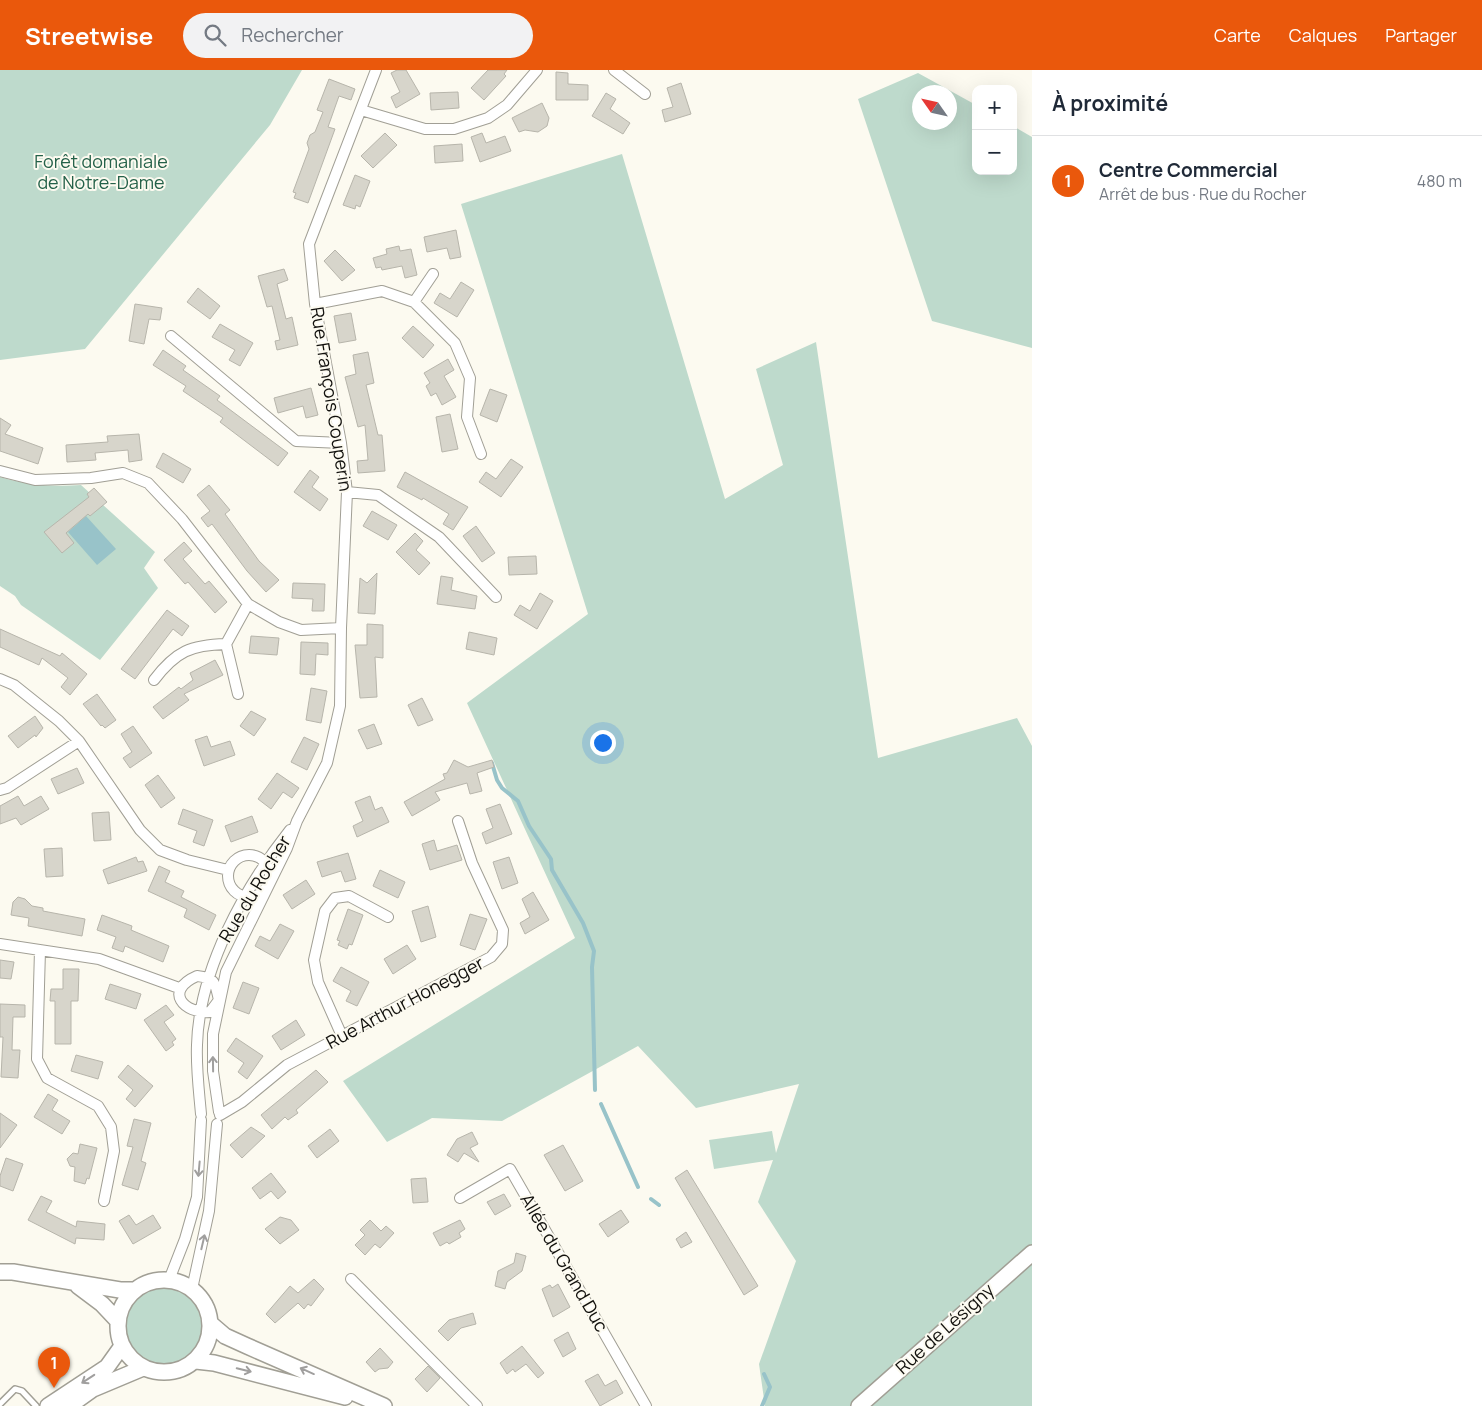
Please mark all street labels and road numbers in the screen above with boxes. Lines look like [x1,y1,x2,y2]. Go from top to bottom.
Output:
street label: Rue François Couperin [306,305,358,493]
street label: Rue du Rocher [213,830,296,946]
street label: Rue Arthur Honegger [322,950,488,1054]
street label: Allée du Grand Duc [516,1189,614,1336]
street label: Rue de Lésigny [890,1277,999,1379]

